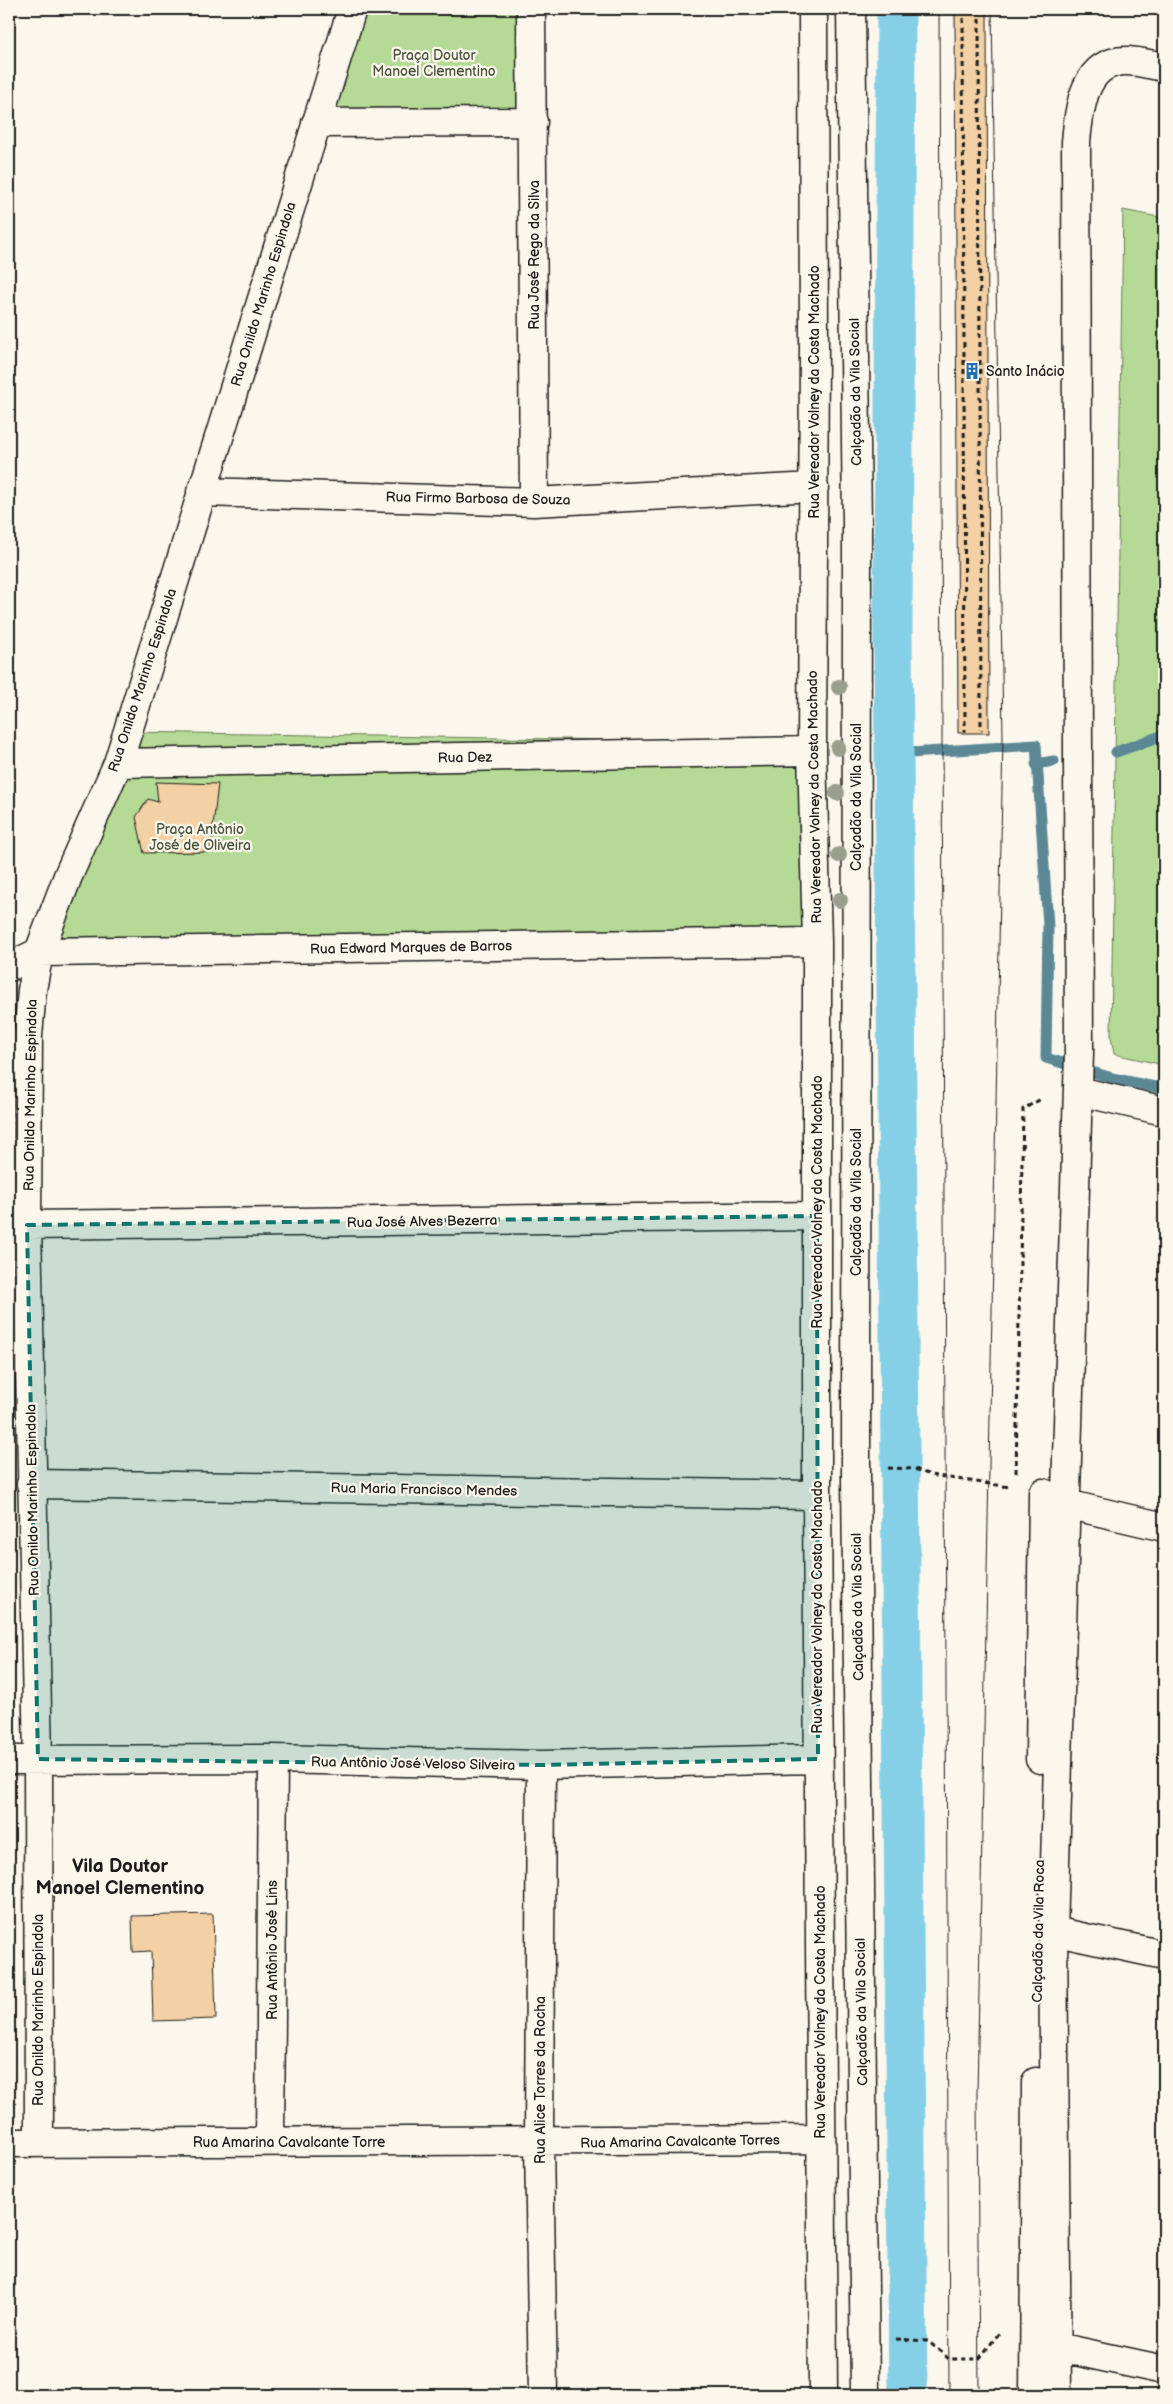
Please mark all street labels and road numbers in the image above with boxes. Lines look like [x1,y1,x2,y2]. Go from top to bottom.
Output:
street label: Rua José Rego da Silva [526,180,543,330]
street label: Rua Onildo Marinho Espindola [227,200,300,389]
street label: Rua Vereador Volney da Costa Machado [806,265,823,519]
street label: Calçadão da Vila Social [846,318,865,466]
street label: Rua Firmo Barbosa de Souza [385,488,571,509]
street label: Rua Onildo Marinho Espindola [105,586,180,774]
street label: Rua Vereador Volney da Costa Machado [804,670,825,924]
street label: Calçadão da Vila Social [848,723,865,871]
street label: Rua Dez [438,749,493,766]
street label: Rua Edward Marques de Barros [310,937,512,958]
street label: Rua Onildo Marinho Espindola [20,999,41,1191]
street label: Rua Vereador Volney da Costa Machado [809,1075,826,1329]
street label: Calçadão da Vila Social [848,1128,865,1276]
street label: Rua José Alves Bezerra [347,1212,497,1231]
street label: Rua Onildo Marinho Espindola [22,1404,43,1596]
street label: Rua Maria Francisco Mendes [330,1479,518,1500]
street label: Rua Vereador Volney da Costa Machado [809,1480,826,1734]
street label: Calçadão da Vila Social [848,1533,867,1681]
street label: Rua Antônio José Veloso Silveira [311,1753,515,1774]
street label: Calçadão da Vila Roca [1029,1859,1048,2003]
street label: Rua Antônio José Lins [264,1880,281,2020]
street label: Rua Vereador Volney da Costa Machado [812,1885,829,2139]
street label: Rua Onildo Marinho Espindola [30,1914,47,2106]
street label: Calçadão da Vila Social [852,1938,871,2086]
street label: Rua Alice Torres da Rocha [532,1996,549,2164]
street label: Rua Amarina Cavalcante Torres [580,2131,780,2152]
street label: Rua Amarina Cavalcante Torre [193,2134,385,2151]

